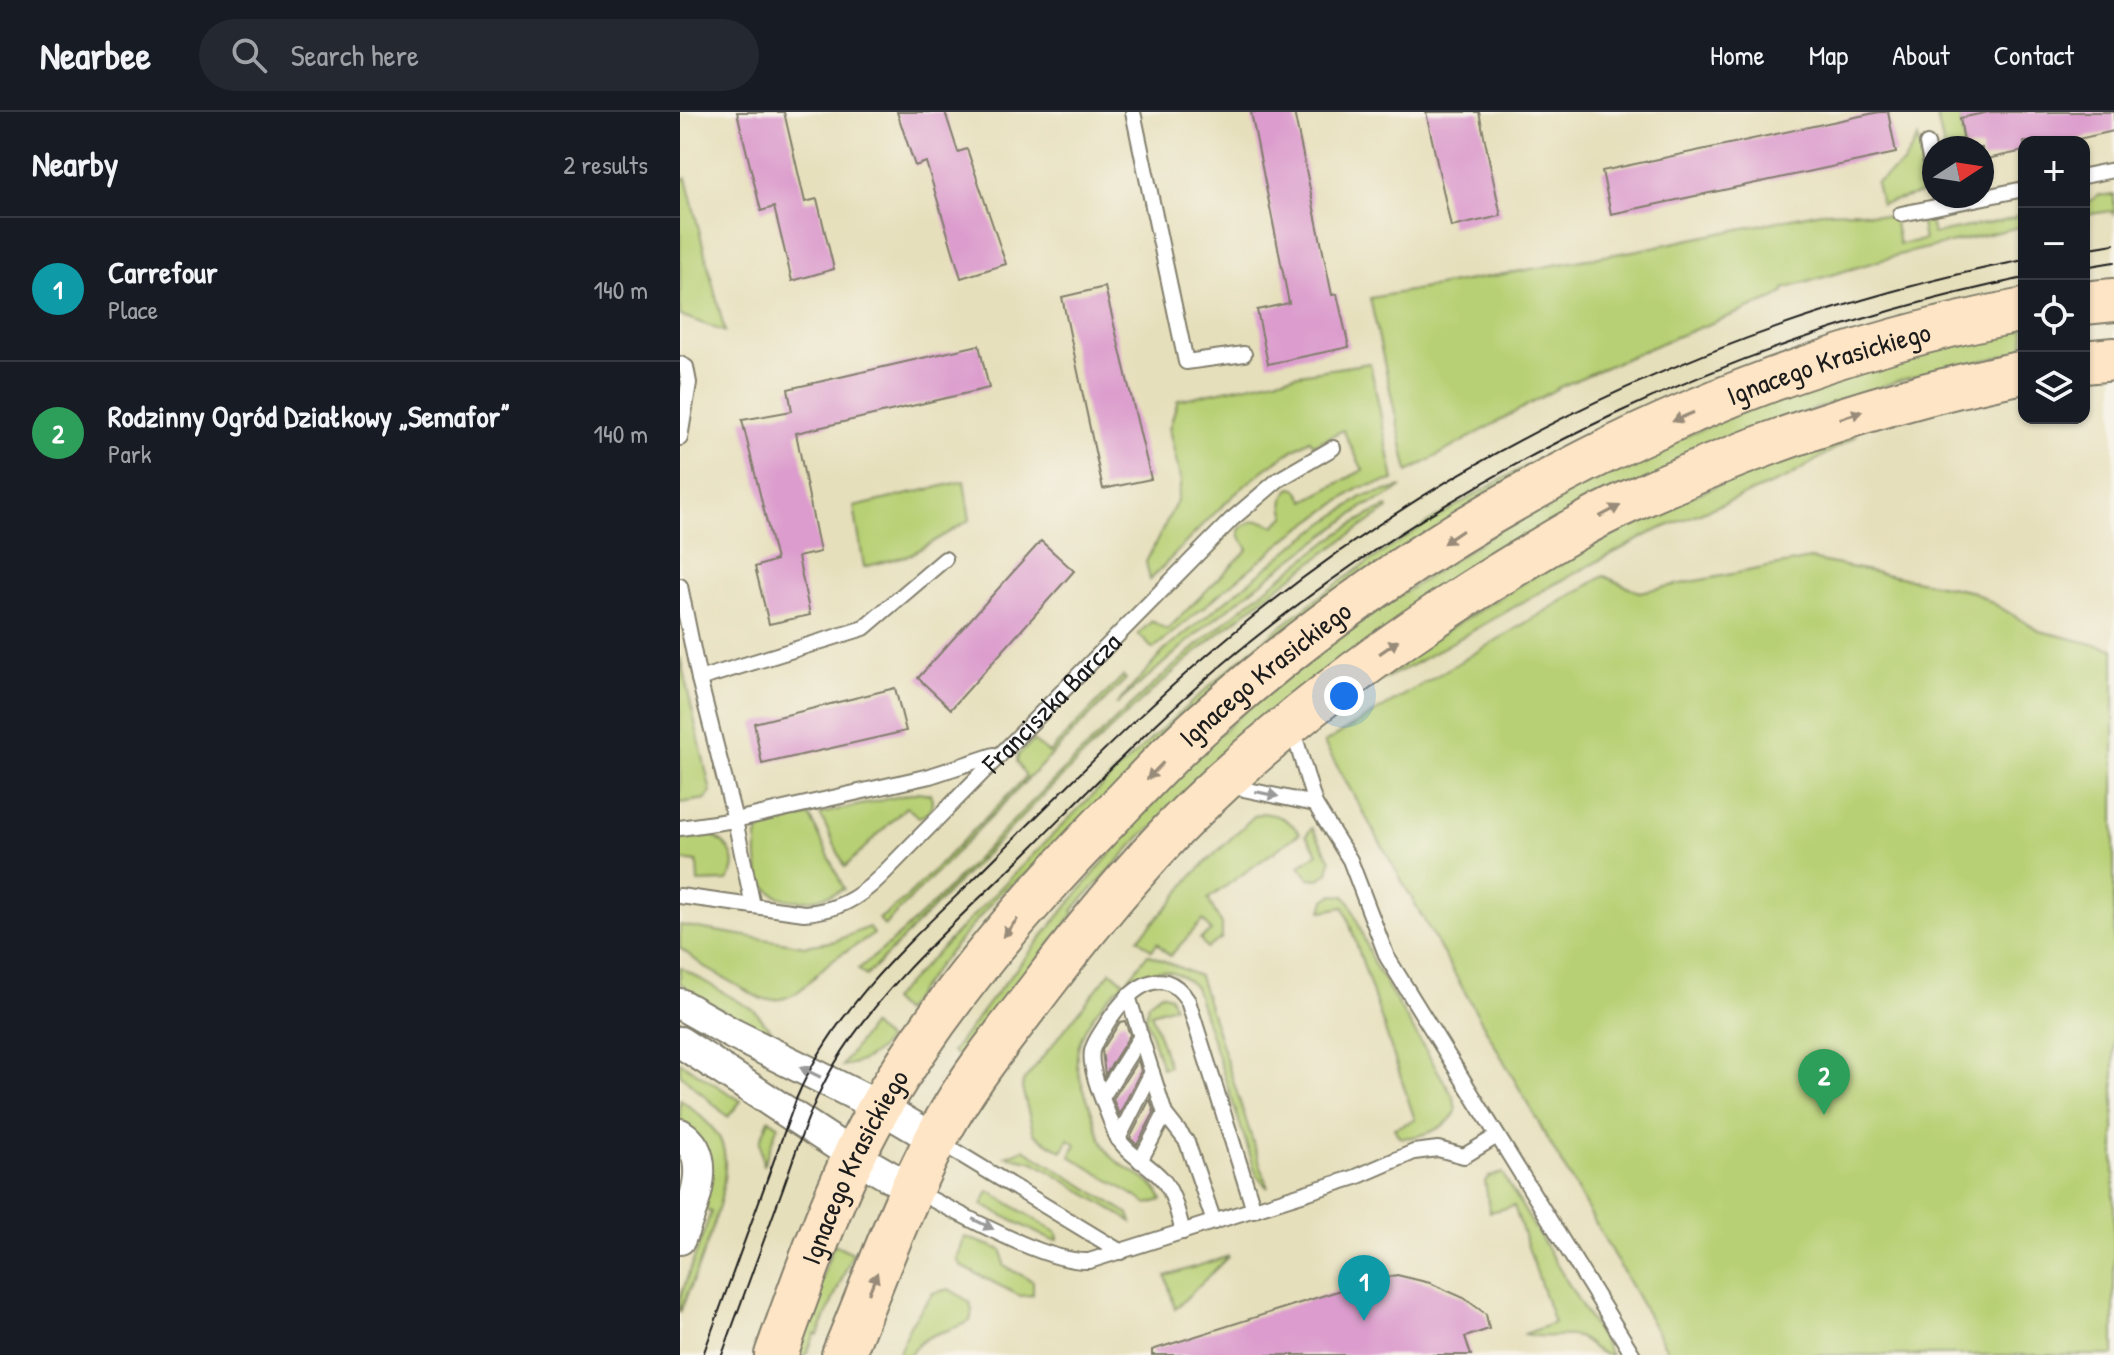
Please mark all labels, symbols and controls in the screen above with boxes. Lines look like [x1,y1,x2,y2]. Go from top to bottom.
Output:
search box [199,19,759,91]
text: Nearbee [40,29,151,81]
icon: search [227,33,271,77]
text: Search here [291,35,419,75]
text: Home [1710,36,1765,74]
text: Map [1809,36,1848,74]
text: About [1892,36,1950,74]
text: Contact [1994,36,2074,74]
north arrow [1922,136,1994,208]
map controls [2018,136,2090,424]
button: + [2018,136,2090,208]
text: Nearby [32,141,118,187]
text: 2 results [563,147,648,182]
button: − [2018,208,2090,280]
text: Carrefour [108,252,218,292]
text: 1 [53,272,63,307]
text: 140 m [594,272,648,307]
button: locate [2018,280,2090,352]
text: Place [108,292,158,327]
street label: Ignacego Krasickiego [1721,313,1934,414]
button: layers [2018,352,2090,424]
text: Rodzinny Ogród Działkowy „Semafor” [108,396,509,436]
one-way arrow [1840,408,1864,420]
one-way arrow [1672,411,1695,424]
text: 2 [52,416,64,451]
text: 140 m [594,416,648,451]
text: Park [108,436,152,471]
one-way arrow [1599,505,1621,519]
one-way arrow [1442,529,1463,544]
street label: Ignacego Krasickiego [1170,592,1359,755]
street label: Franciszka Barcza [973,624,1129,782]
one-way arrow [1378,640,1399,655]
your location [1324,676,1364,716]
one-way arrow [1146,761,1164,780]
one-way arrow [1255,788,1280,801]
one-way arrow [1002,918,1019,938]
pin: 2 [1798,1049,1850,1115]
street label: Ignacego Krasickiego [792,1062,917,1270]
one-way arrow [799,1065,822,1079]
one-way arrow [971,1217,995,1231]
pin: 1 [1338,1255,1390,1321]
one-way arrow [867,1271,880,1295]

